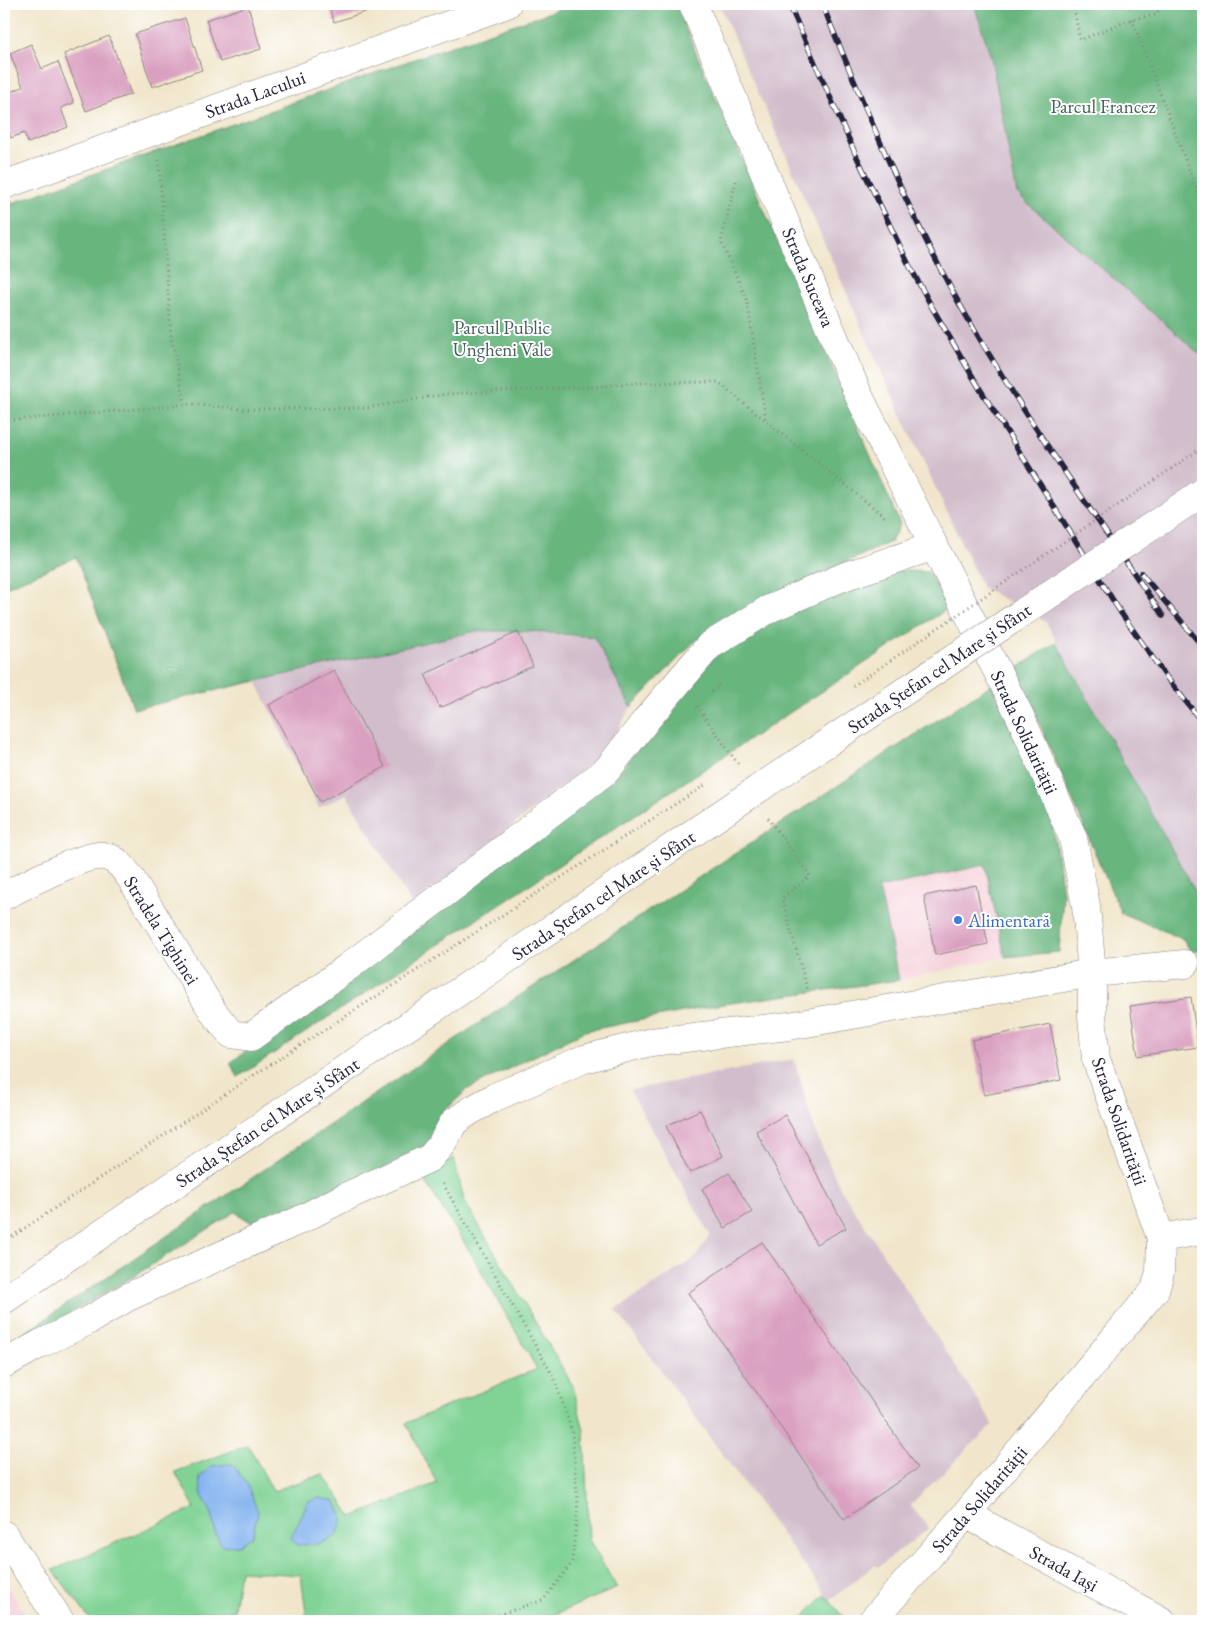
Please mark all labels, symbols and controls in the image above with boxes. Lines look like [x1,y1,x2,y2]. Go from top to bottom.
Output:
street label: Strada Lacului [201,65,309,124]
park label: Parcul Francez [1050,94,1156,119]
street label: Strada Suceava [776,223,841,331]
park label: Parcul Public Ungheni Vale [453,315,551,362]
street label: Strada Ștefan cel Mare și Sfânt [843,598,1036,739]
street label: Strada Solidarității [985,666,1064,798]
street label: Strada Ștefan cel Mare și Sfânt [507,825,700,966]
street label: Stradela Tighinei [118,871,205,990]
place label: Alimentară [967,908,1050,933]
marker: Alimentară [952,914,964,926]
street label: Strada Ștefan cel Mare și Sfânt [171,1052,364,1193]
street label: Strada Solidarității [1086,1054,1153,1189]
street label: Strada Solidarității [926,1440,1033,1558]
street label: Strada Iași [1025,1539,1103,1598]

